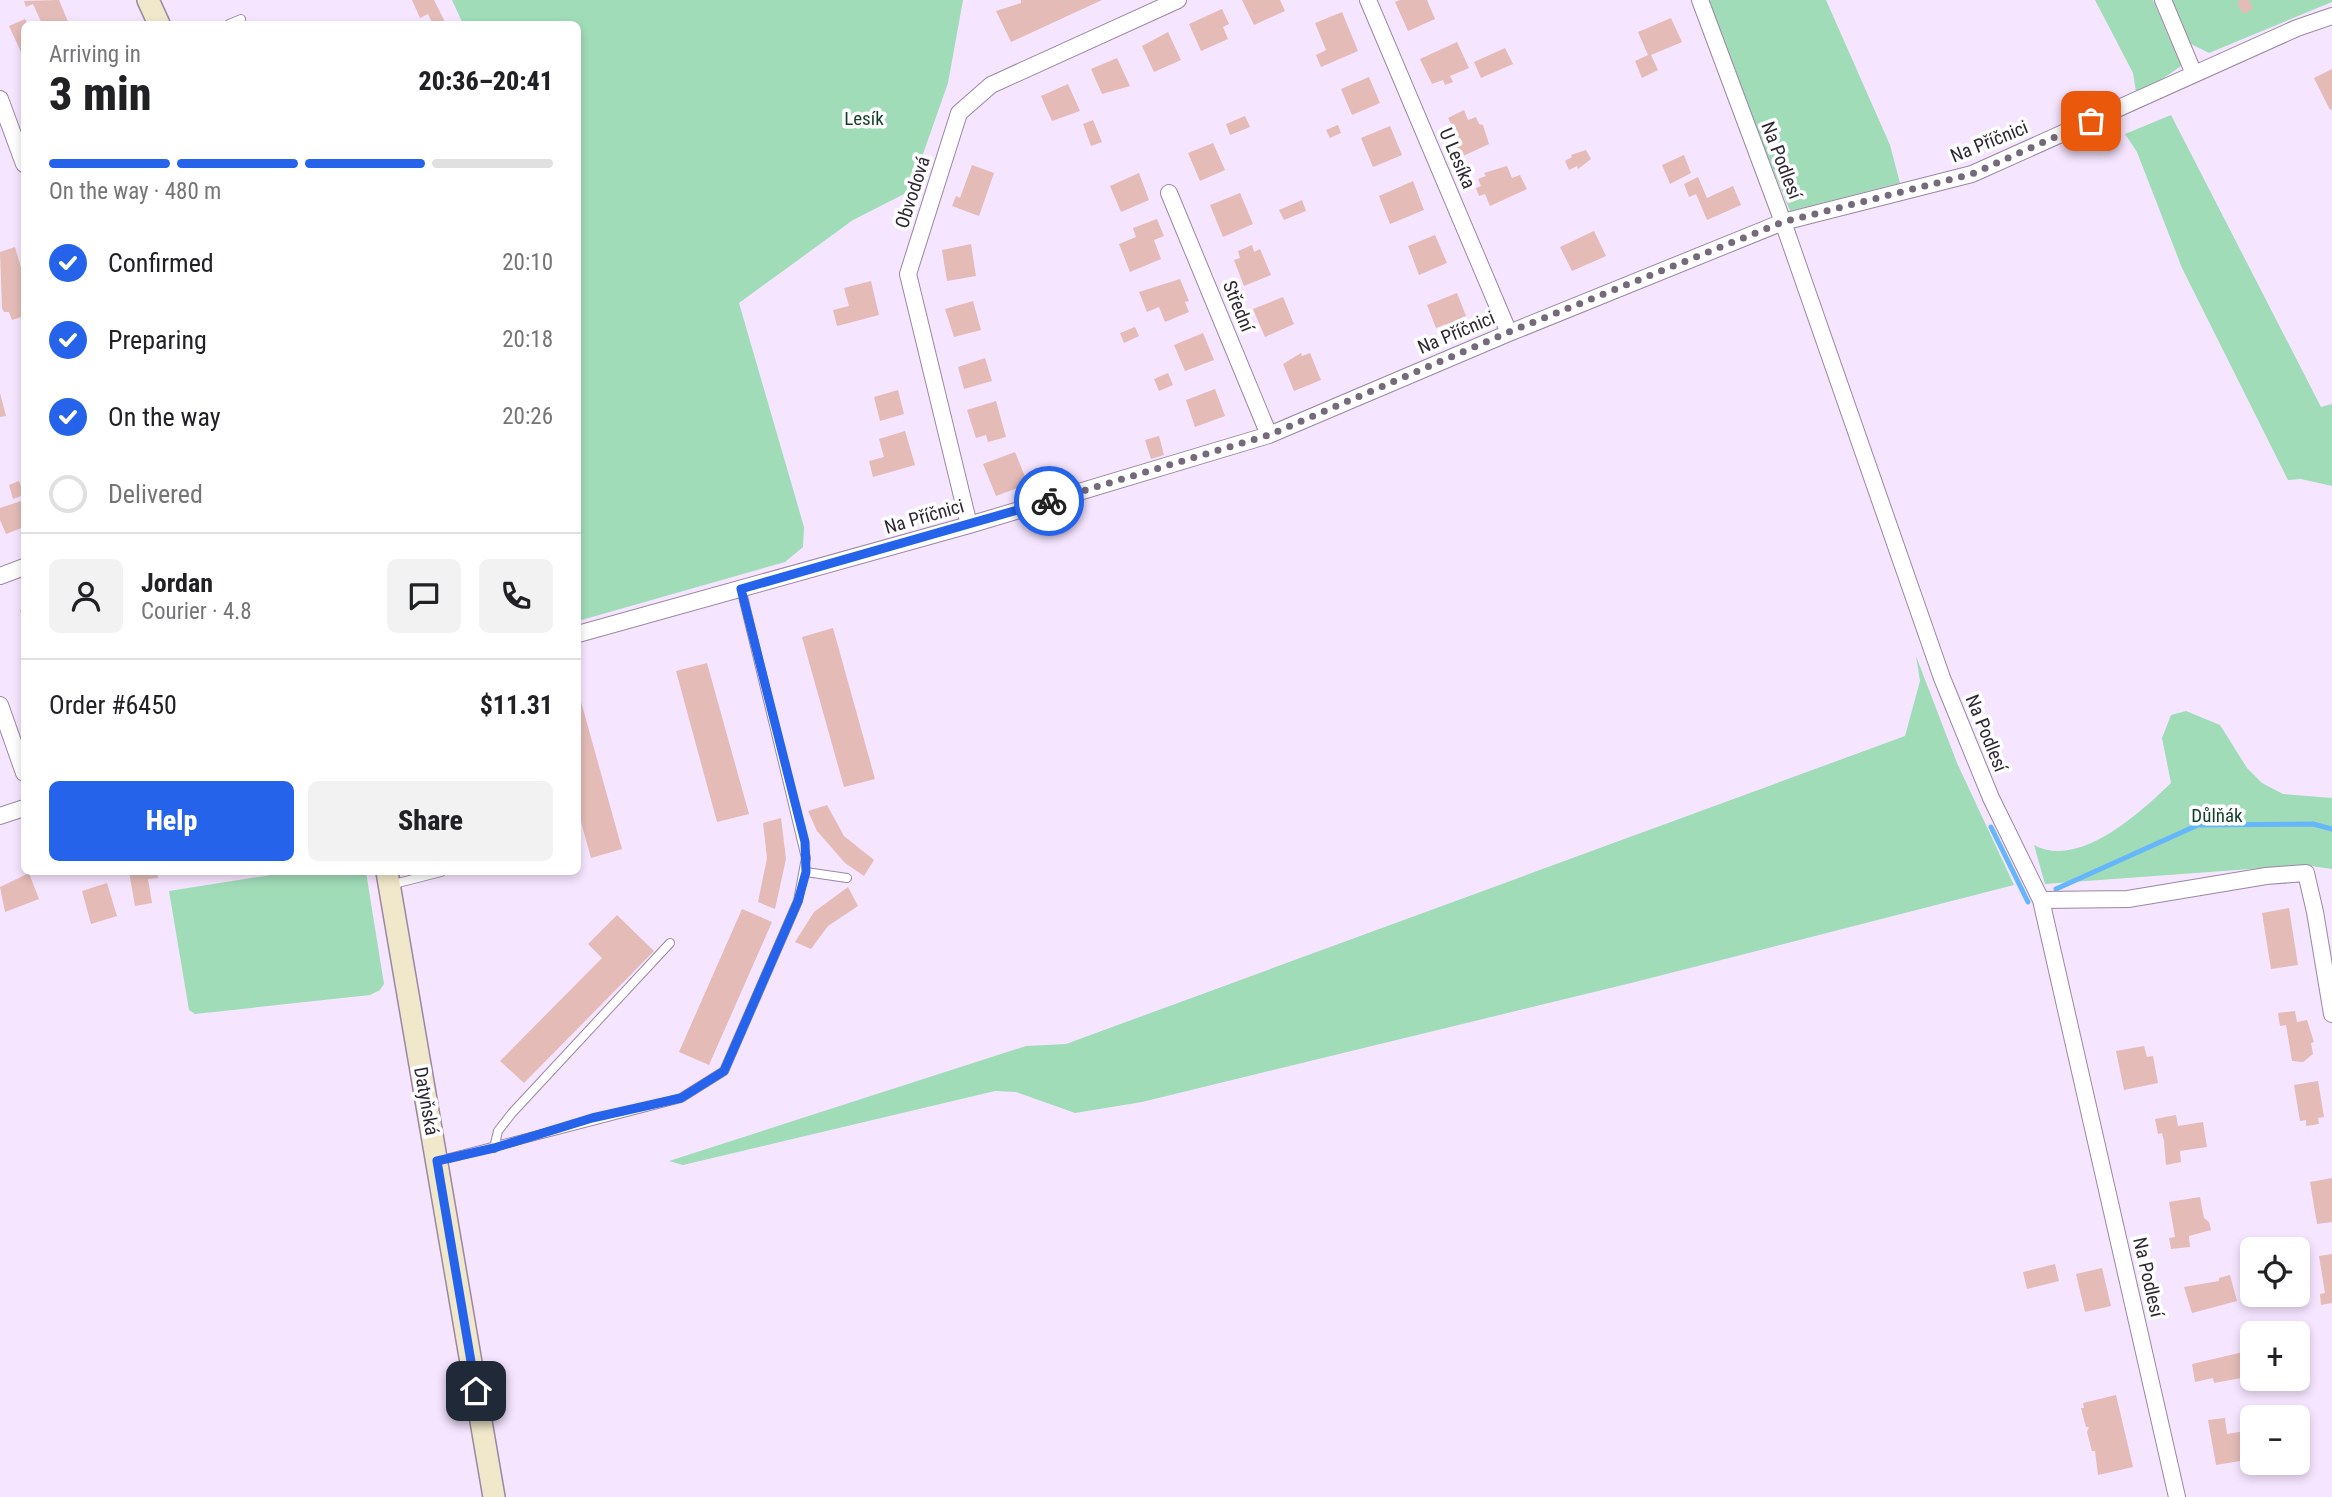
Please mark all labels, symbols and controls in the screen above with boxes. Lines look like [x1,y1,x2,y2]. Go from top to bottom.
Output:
text: Arriving in [49,41,141,68]
text: 20:36–20:41 [419,66,553,96]
text: 3 min [49,67,152,121]
pin [2061,91,2121,151]
icon: bag [2072,102,2110,140]
park label: Lesík [844,107,884,130]
street label: Na Příčnici [1947,116,2031,167]
street label: Na Podlesí [1756,118,1807,204]
street label: U Lesíka [1434,124,1481,192]
street label: Obvodová [890,153,935,231]
text: On the way · 480 m [49,178,221,205]
icon: check [49,244,87,282]
text: Confirmed [108,248,214,278]
text: 20:10 [502,249,553,276]
street label: Střední [1218,277,1260,337]
street label: Na Příčnici [1414,306,1498,359]
icon: check [49,321,87,359]
text: Preparing [108,325,207,355]
text: 20:18 [502,326,553,353]
icon: check [49,398,87,436]
text: On the way [108,402,221,432]
text: 20:26 [502,403,553,430]
courier [1014,466,1084,536]
text: Delivered [108,479,203,509]
icon: bike [1030,482,1068,520]
street label: Na Příčnici [882,494,966,539]
button: person [49,559,123,633]
button: chat [387,559,461,633]
button: phone [479,559,553,633]
text: Jordan [141,568,213,598]
text: Courier · 4.8 [141,598,252,625]
text: Order #6450 [49,690,177,720]
text: $11.31 [480,690,553,720]
street label: Na Podlesí [1961,691,2013,776]
button: Help [49,781,294,861]
button: Share [308,781,553,861]
park label: Důlňák [2191,804,2243,827]
street label: Datyňská [409,1065,444,1137]
street label: Na Podlesí [2128,1235,2169,1321]
map controls [2240,1237,2310,1475]
button: locate [2240,1237,2310,1307]
button: + [2240,1321,2310,1391]
pin [446,1361,506,1421]
icon: home [457,1372,495,1410]
button: − [2240,1405,2310,1475]

